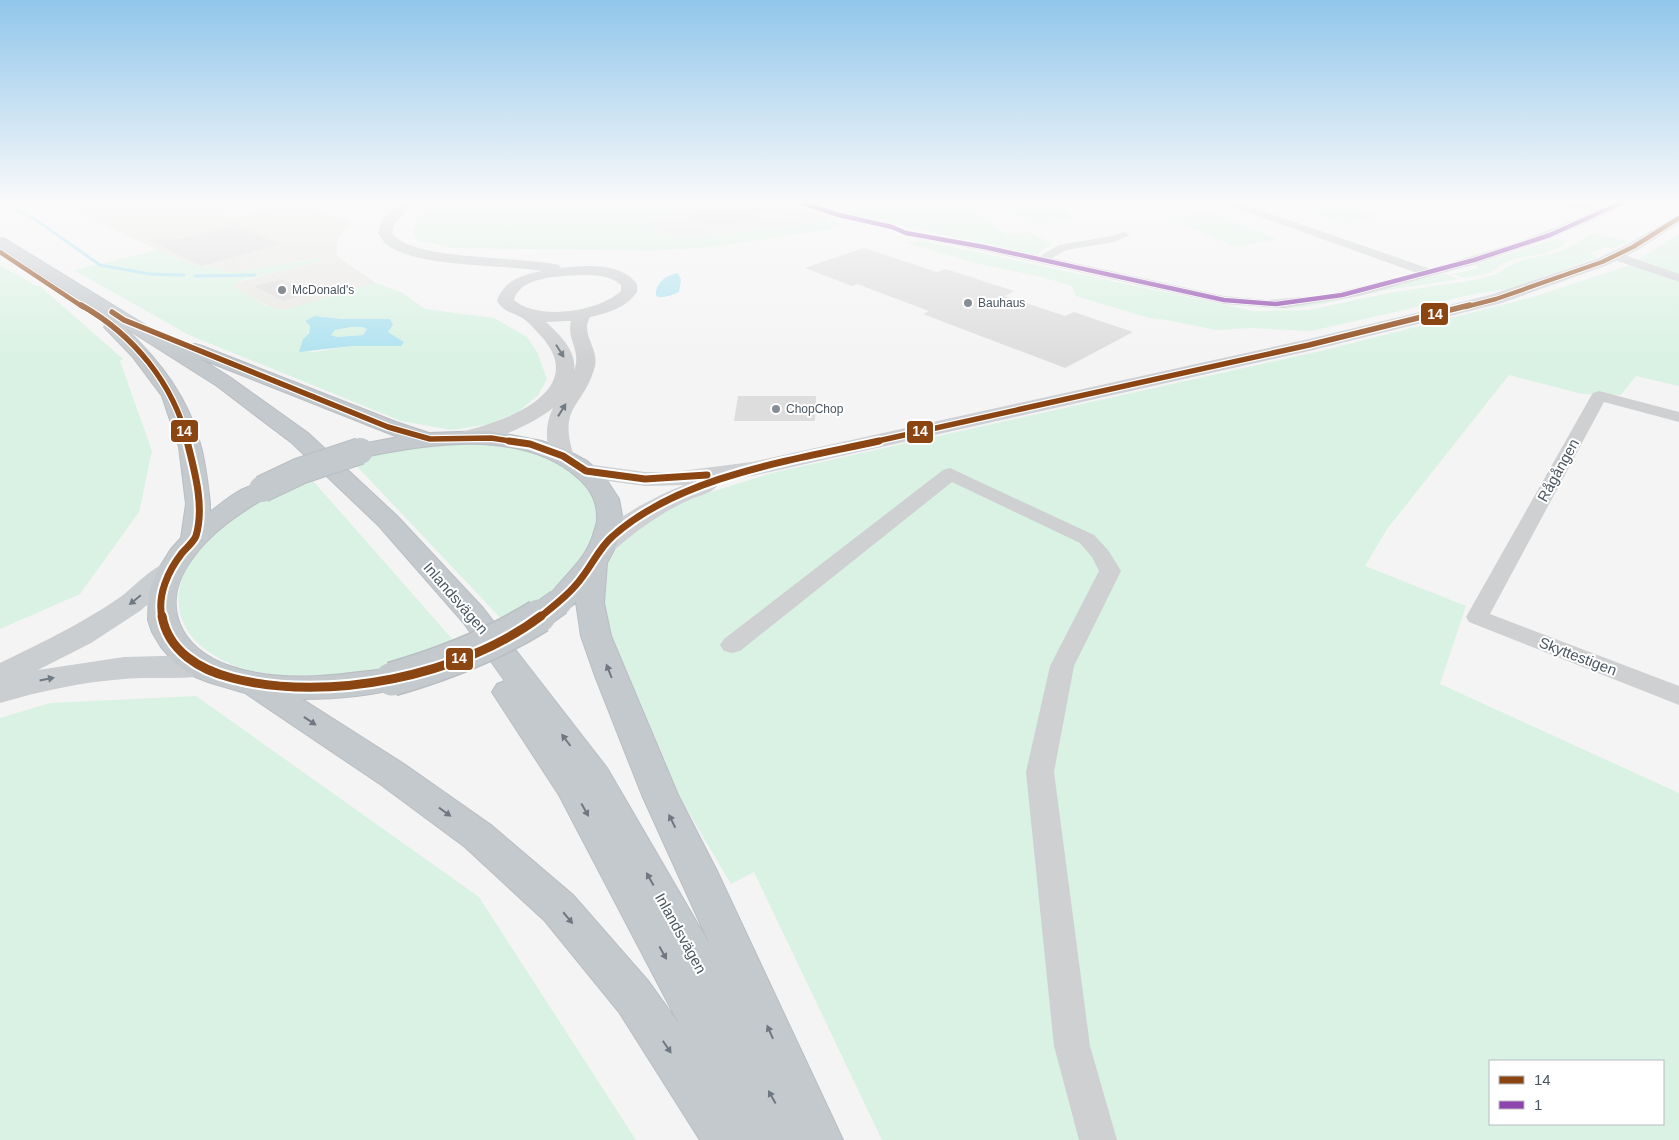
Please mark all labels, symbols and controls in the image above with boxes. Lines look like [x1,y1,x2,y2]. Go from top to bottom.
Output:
place label: McDonald's [292,283,354,297]
marker: McDonald's [276,284,288,296]
place label: Bauhaus [978,296,1025,310]
marker: Bauhaus [962,297,974,309]
line badge: 14 [1420,302,1449,326]
text: 14 [1427,306,1443,322]
one-way arrow [556,344,565,358]
place label: ChopChop [786,402,844,416]
one-way arrow [557,403,566,417]
marker: ChopChop [770,403,782,415]
line badge: 14 [170,419,199,443]
line badge: 14 [906,420,934,444]
text: 14 [176,423,192,439]
text: 14 [912,423,928,439]
street label: Rågången [1534,436,1582,504]
street label: Inlandsvägen [420,559,492,637]
one-way arrow [128,594,141,605]
street label: Skyttestigen [1537,633,1619,679]
line badge: 14 [445,647,474,671]
text: 14 [451,650,467,666]
one-way arrow [605,663,613,678]
one-way arrow [40,675,55,683]
one-way arrow [304,716,317,726]
one-way arrow [561,733,571,747]
one-way arrow [581,803,590,817]
one-way arrow [438,807,452,817]
one-way arrow [668,813,676,828]
one-way arrow [646,872,655,886]
street label: Inlandsvägen [652,890,710,976]
one-way arrow [562,911,573,924]
one-way arrow [659,946,668,959]
one-way arrow [765,1025,773,1039]
one-way arrow [662,1040,672,1053]
legend [1489,1060,1664,1125]
text: 14 [1534,1071,1551,1088]
one-way arrow [768,1090,776,1105]
text: 1 [1534,1096,1542,1113]

